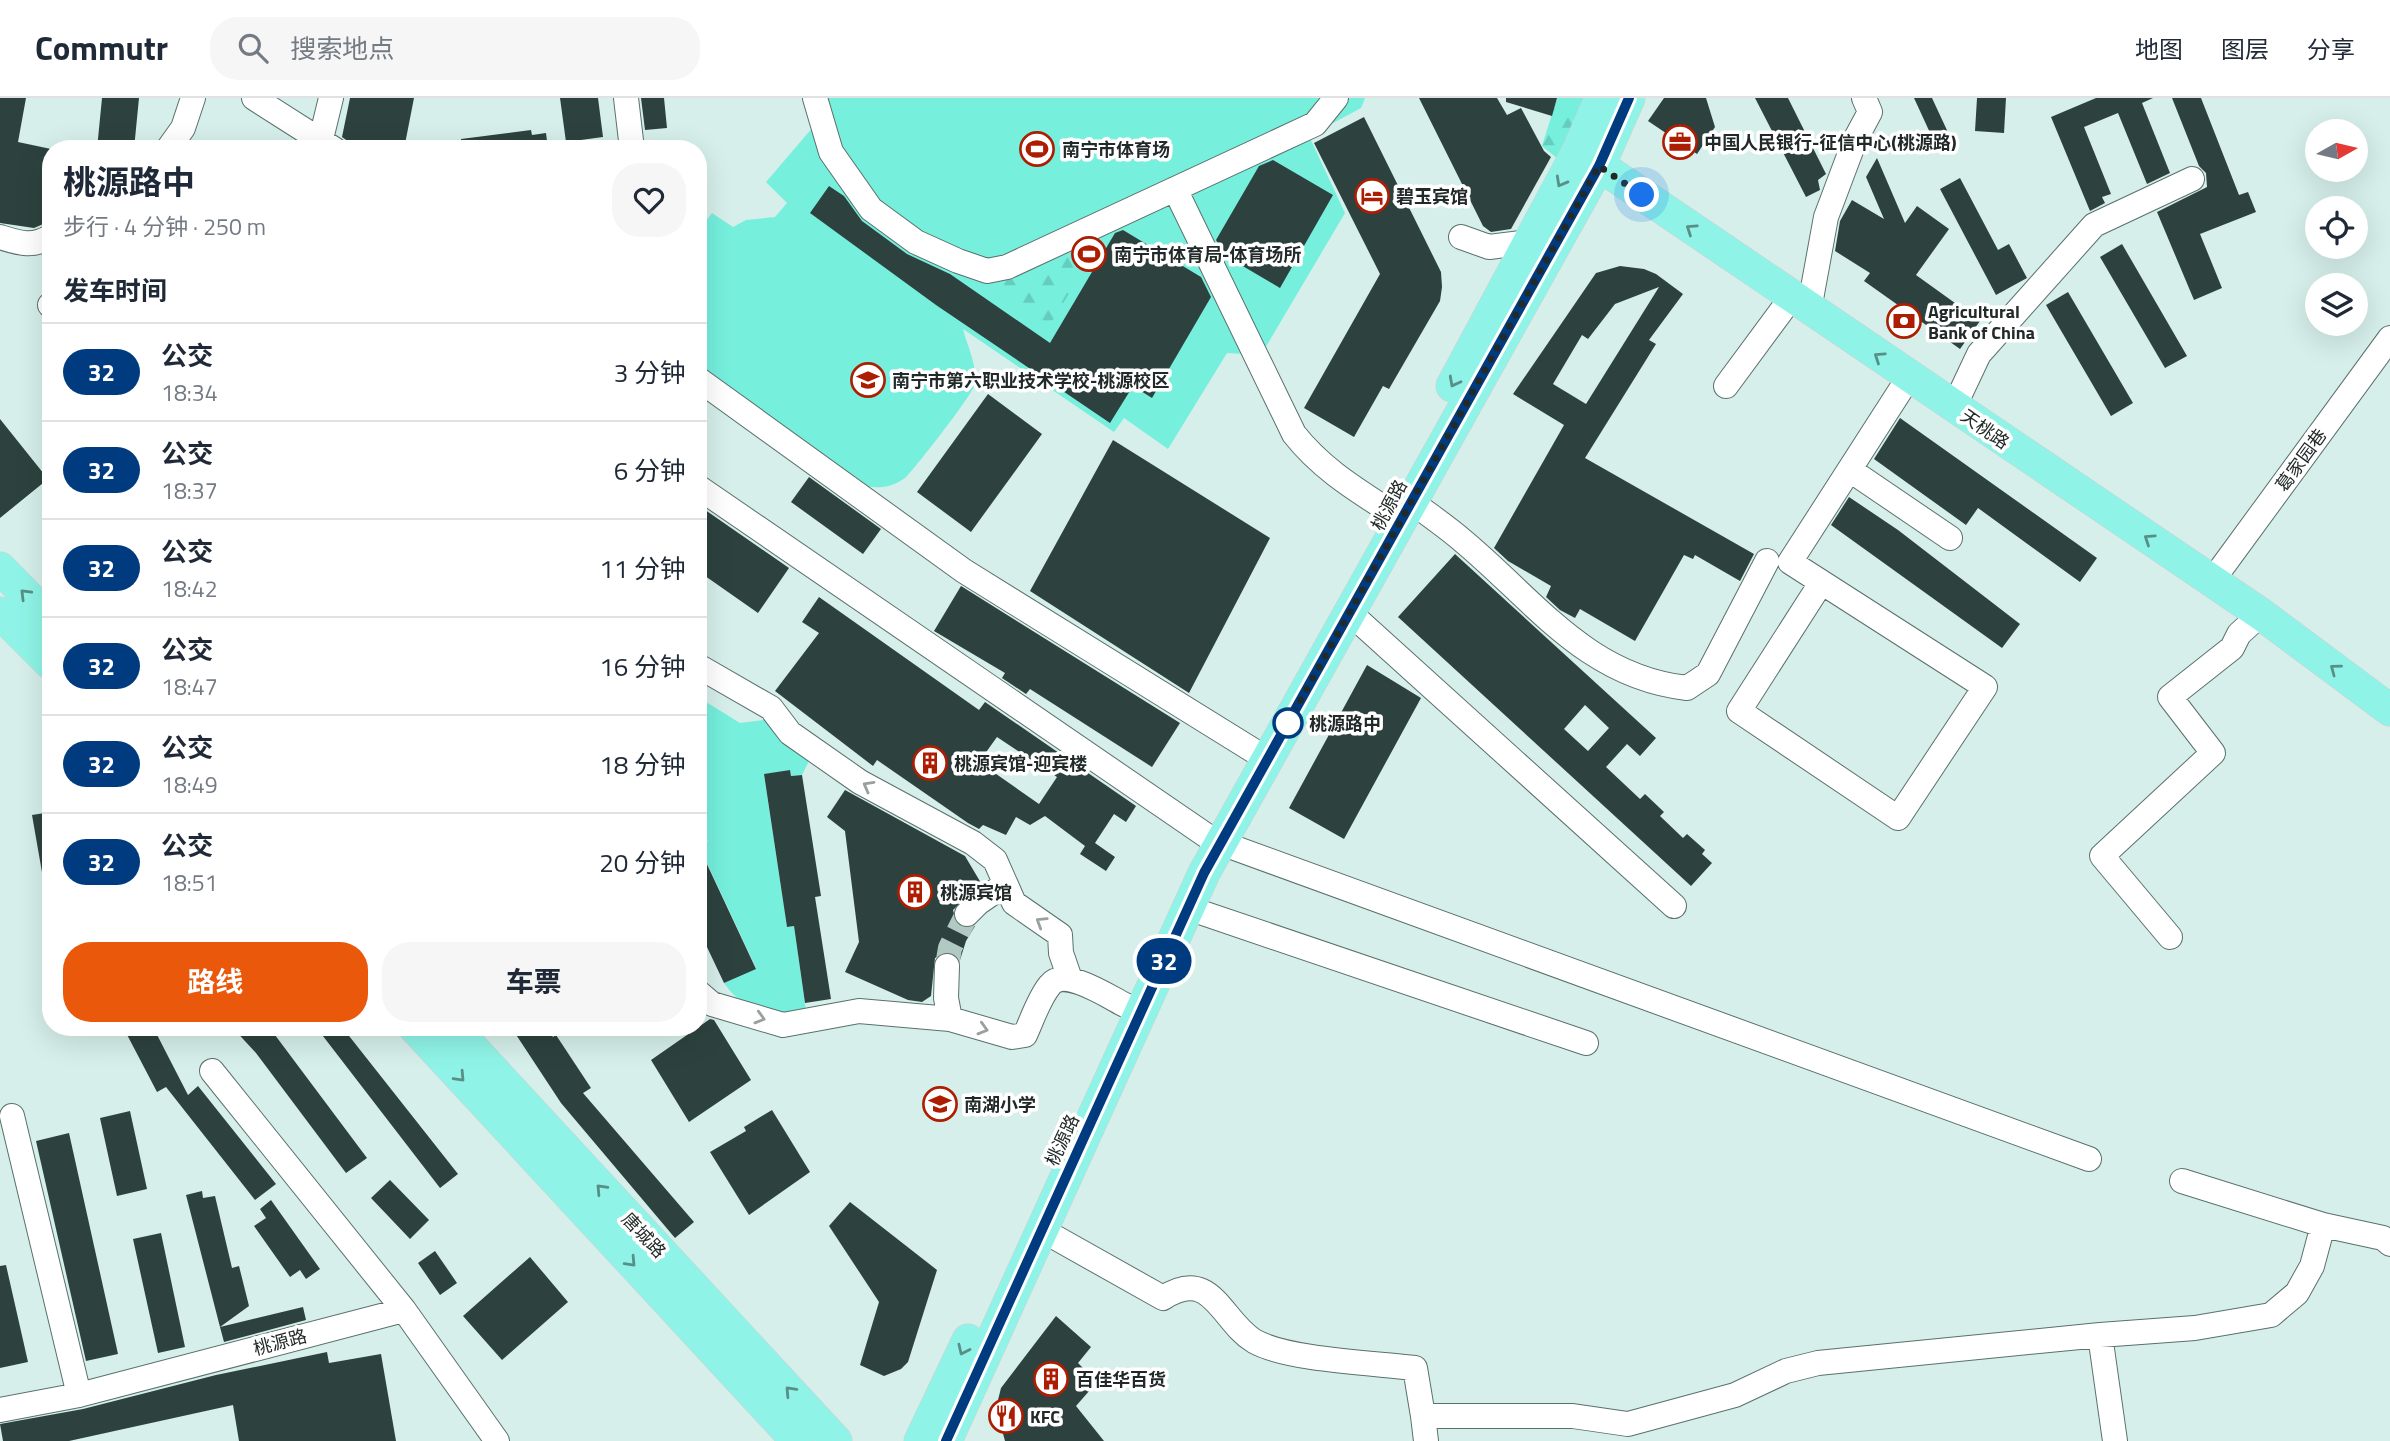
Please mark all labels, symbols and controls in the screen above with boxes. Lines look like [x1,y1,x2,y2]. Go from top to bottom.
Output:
search box [210,17,700,80]
text: Commutr [35,23,168,73]
icon: search [234,29,272,67]
text: 搜索地点 [290,29,394,68]
text: 地图 [2135,31,2183,67]
text: 图层 [2221,31,2269,67]
text: 分享 [2307,31,2355,67]
north arrow [2305,119,2368,182]
map controls [2305,119,2368,336]
office icon: 中国人民银行-征信中心(桃源路) [1661,123,1699,161]
place label: 中国人民银行-征信中心(桃源路) [1704,129,1956,156]
sports icon: 南宁市体育场 [1018,130,1056,168]
place label: 南宁市体育场 [1062,136,1170,163]
text: 桃源路中 [63,157,195,207]
button: heart [612,163,686,237]
one-way arrow [1556,175,1570,187]
hotel icon: 碧玉宾馆 [1353,177,1391,215]
your location [1624,177,1659,212]
place label: 碧玉宾馆 [1396,183,1468,210]
button: locate [2305,196,2368,259]
text: 步行 · 4 分钟 · 250 m [63,209,266,244]
one-way arrow [1686,225,1699,237]
sports icon: 南宁市体育局-体育场所 [1070,235,1108,273]
place label: 南宁市体育局-体育场所 [1114,241,1301,268]
text: 发车时间 [63,271,167,310]
button: layers [2305,273,2368,336]
place label: Agricultural Bank of China [1928,298,2035,346]
bank icon: Agricultural Bank of China [1885,302,1923,340]
text: 公交 [161,336,213,375]
text: 3 分钟 [614,353,686,392]
one-way arrow [1874,353,1887,365]
text: 32 [88,354,115,390]
school or university icon: 南宁市第六职业技术学校-桃源校区 [849,361,887,399]
place label: 南宁市第六职业技术学校-桃源校区 [892,367,1169,394]
text: 18:34 [161,375,218,410]
one-way arrow [1449,375,1462,388]
street label: 天桃路 [1955,402,2015,456]
street label: 葛家园巷 [2269,423,2333,497]
text: 公交 [161,434,213,473]
text: 6 分钟 [614,451,686,490]
text: 32 [88,452,115,488]
text: 18:37 [161,473,218,508]
street label: 桃源路 [1364,475,1414,535]
text: 公交 [161,532,213,571]
one-way arrow [2143,534,2156,547]
text: 11 分钟 [599,549,686,588]
text: 32 [88,550,115,586]
text: 18:42 [161,571,218,606]
one-way arrow [21,589,34,602]
text: 公交 [161,630,213,669]
text: 16 分钟 [599,647,686,686]
text: 32 [88,648,115,684]
one-way arrow [2330,665,2343,677]
text: 18:47 [161,669,218,704]
marker: 桃源路中 [1273,708,1303,738]
place label: 桃源路中 [1309,710,1381,737]
text: 公交 [161,728,213,767]
building icon: 桃源宾馆-迎宾楼 [911,744,949,782]
text: 18 分钟 [599,745,686,784]
text: 32 [88,746,115,782]
place label: 桃源宾馆-迎宾楼 [954,750,1087,777]
text: 18:49 [161,767,218,802]
one-way arrow [863,781,875,794]
text: 公交 [161,826,213,865]
text: 20 分钟 [599,843,686,882]
text: 32 [88,844,115,880]
text: 18:51 [161,865,218,900]
building icon: 桃源宾馆 [896,873,934,911]
place label: 桃源宾馆 [940,879,1012,906]
one-way arrow [1036,917,1049,930]
line badge: 32 [1132,938,1196,984]
button: 路线 [63,942,368,1022]
button: 车票 [382,942,686,1022]
text: 32 [1151,943,1177,979]
one-way arrow [753,1010,765,1025]
one-way arrow [977,1020,989,1035]
one-way arrow [452,1069,464,1082]
school or university icon: 南湖小学 [921,1085,959,1123]
place label: 南湖小学 [964,1091,1036,1118]
street label: 桃源路 [1038,1110,1086,1170]
one-way arrow [597,1184,609,1197]
street label: 唐城路 [616,1206,672,1264]
one-way arrow [623,1254,636,1267]
street label: 桃源路 [250,1322,310,1362]
one-way arrow [958,1343,972,1355]
building icon: 百佳华百货 [1032,1360,1070,1398]
place label: 百佳华百货 [1076,1366,1166,1393]
one-way arrow [785,1386,798,1399]
restaurant icon: KFC [987,1397,1025,1435]
place label: KFC [1030,1403,1060,1430]

